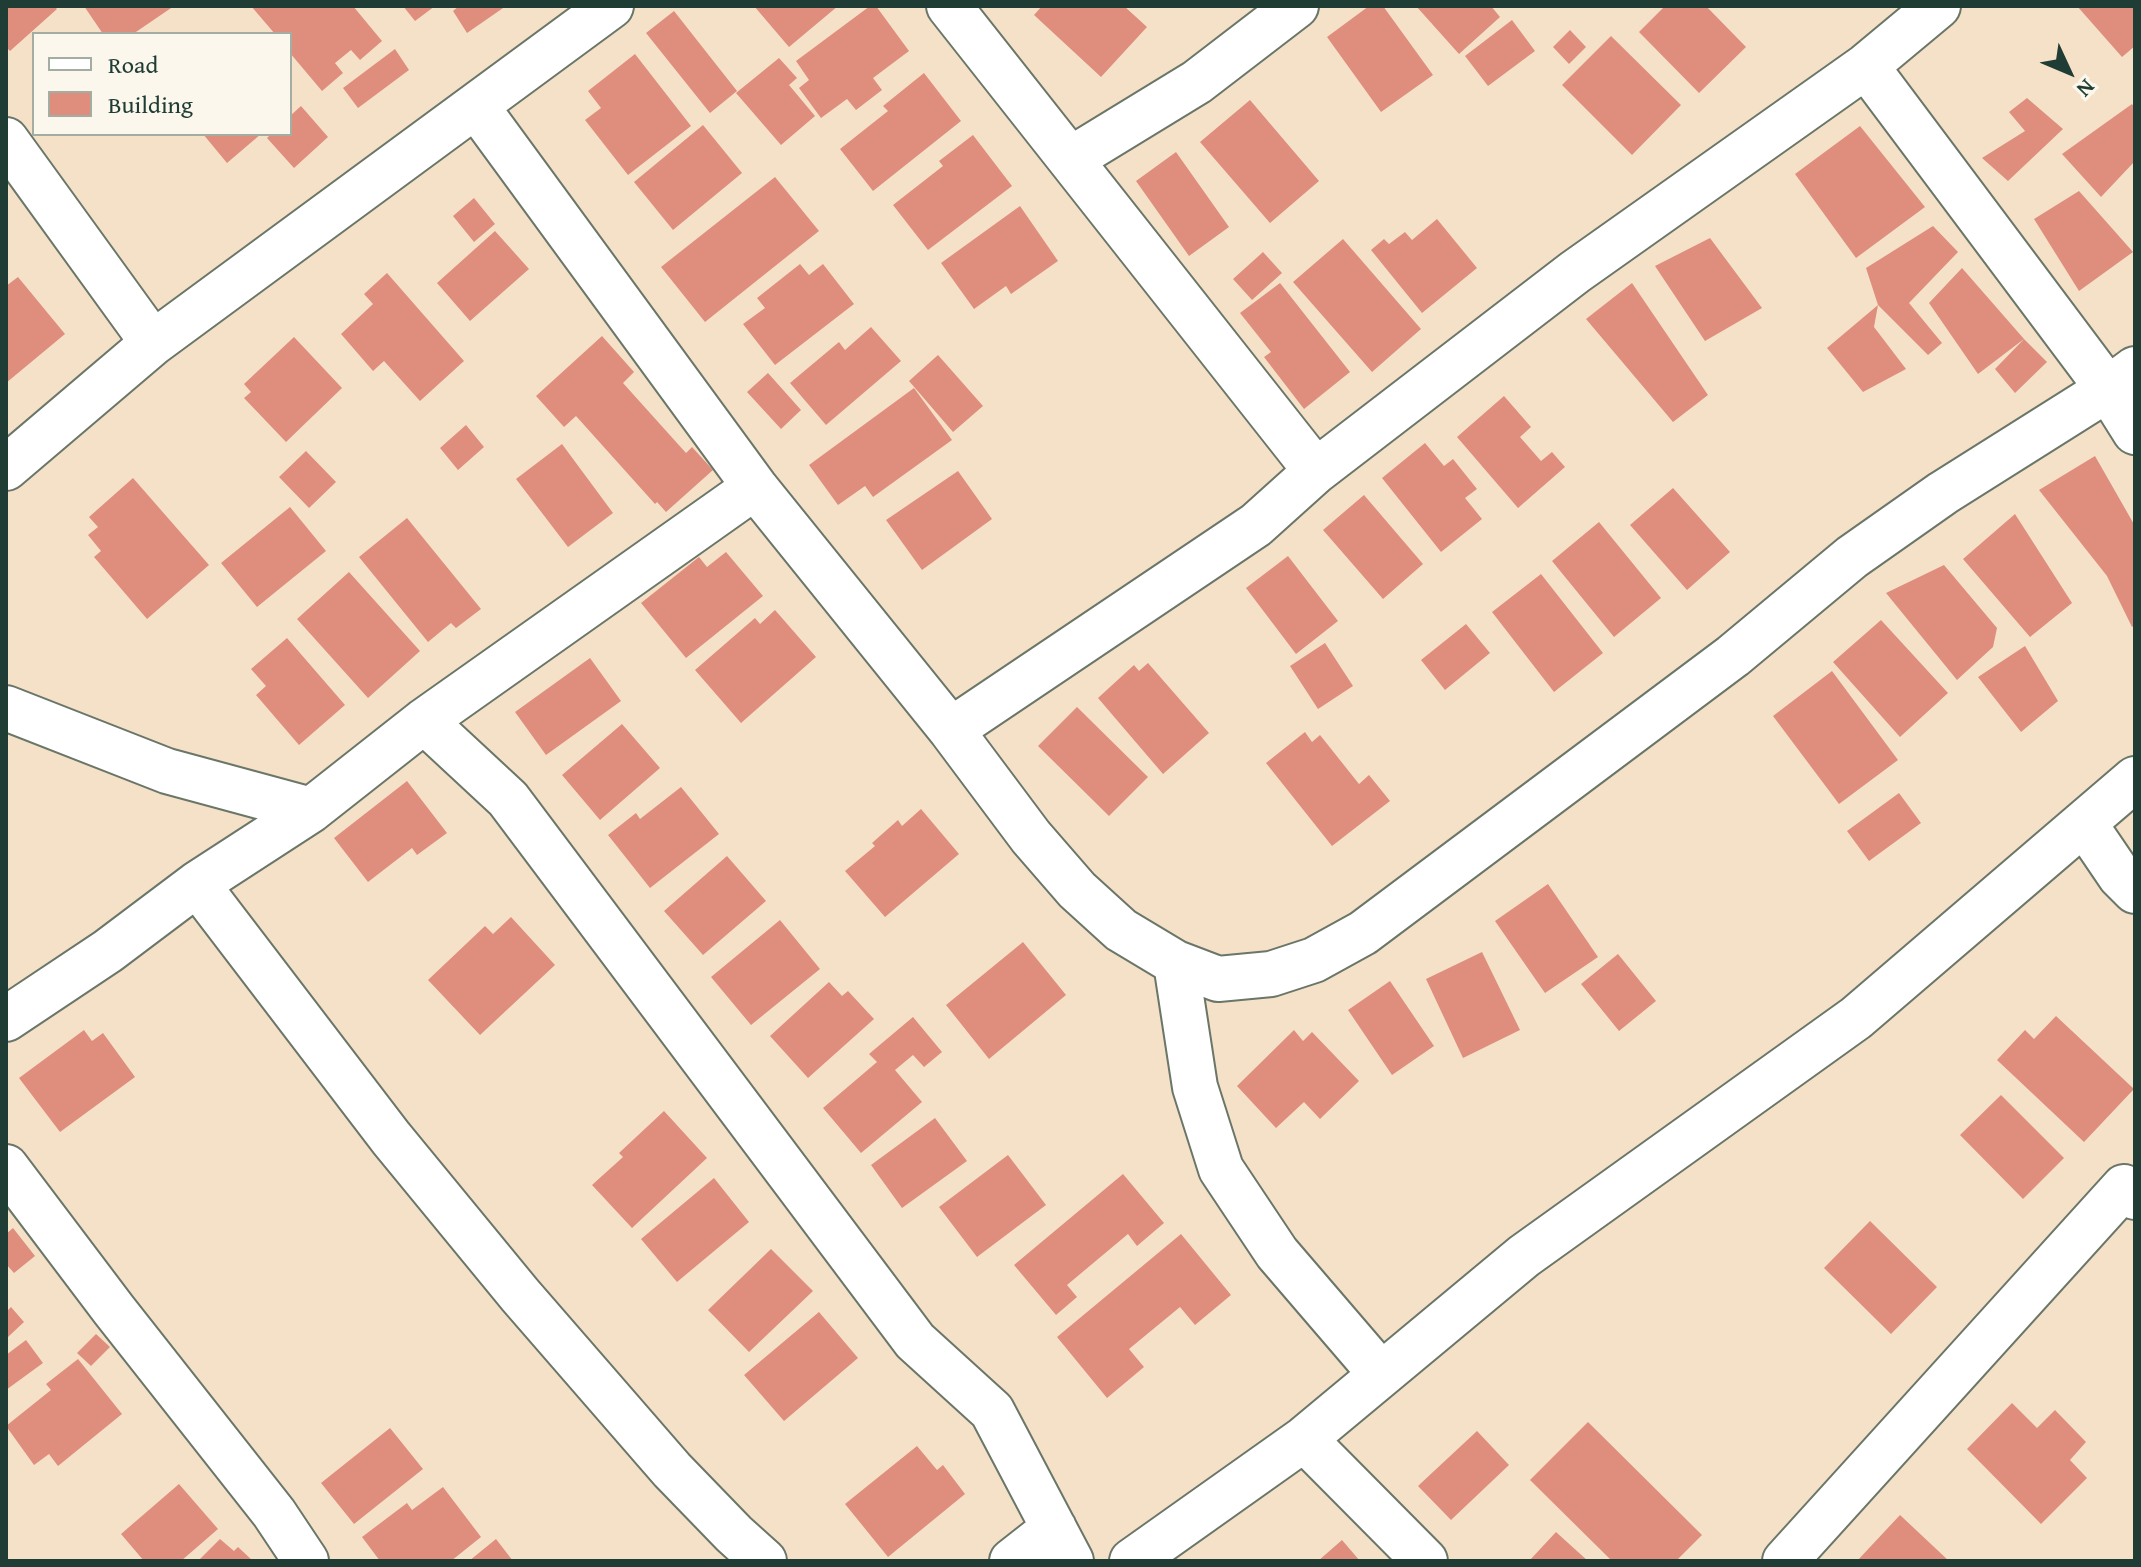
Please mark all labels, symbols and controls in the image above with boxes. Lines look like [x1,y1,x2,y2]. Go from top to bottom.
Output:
legend [32,32,292,136]
north arrow [2029,32,2109,112]
text: Road [108,47,158,82]
text: N [2070,72,2103,105]
text: Building [108,87,193,122]

